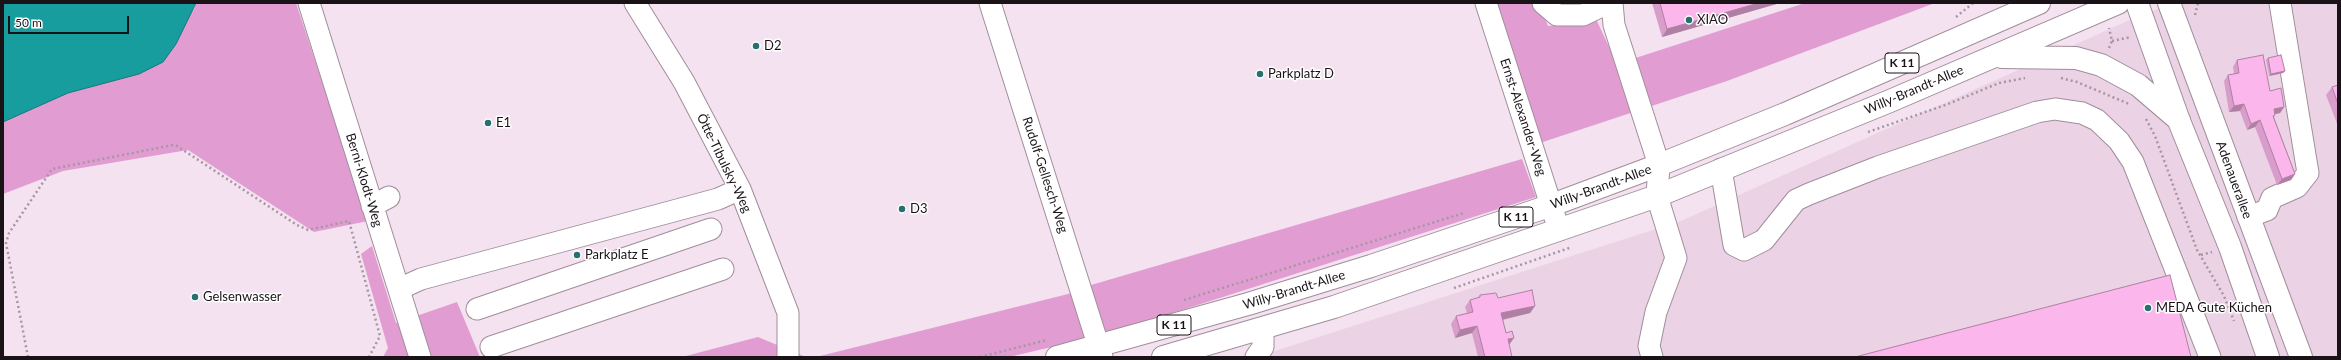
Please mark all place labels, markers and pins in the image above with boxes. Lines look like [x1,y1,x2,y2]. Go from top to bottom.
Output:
place label: XIAO [1697,12,1728,28]
marker: XIAO [1684,15,1694,25]
place label: D2 [764,38,781,54]
marker: D2 [751,41,761,51]
place label: Parkplatz D [1268,66,1334,82]
marker: Parkplatz D [1255,69,1265,79]
place label: E1 [496,115,511,131]
marker: E1 [483,118,493,128]
place label: D3 [910,201,927,217]
marker: D3 [897,204,907,214]
place label: Parkplatz E [585,247,648,263]
marker: Parkplatz E [572,250,582,260]
place label: Gelsenwasser [203,289,282,305]
marker: Gelsenwasser [190,292,200,302]
place label: MEDA Gute Küchen [2156,300,2272,316]
marker: MEDA Gute Küchen [2143,303,2153,313]

